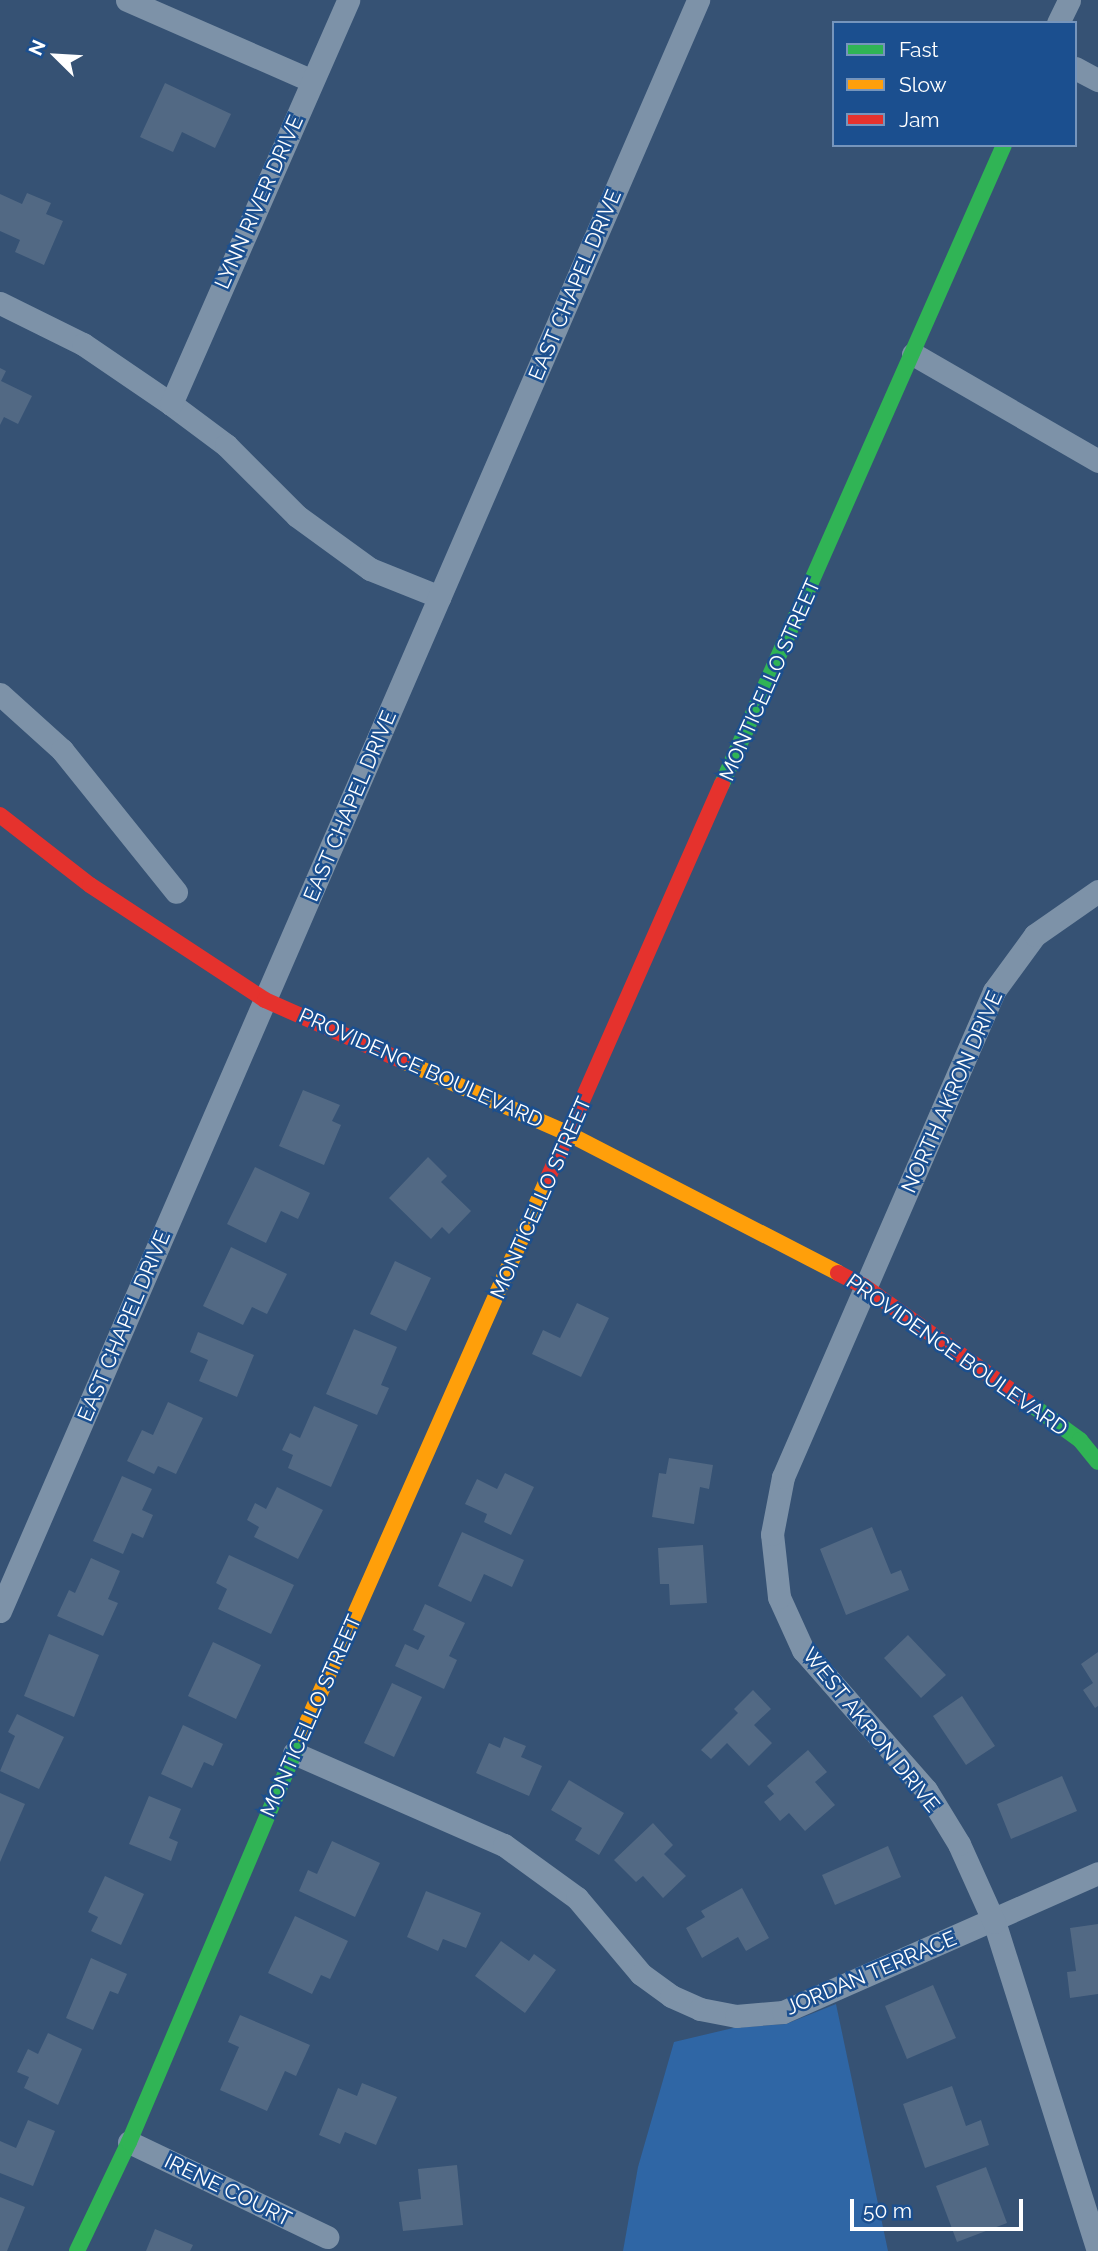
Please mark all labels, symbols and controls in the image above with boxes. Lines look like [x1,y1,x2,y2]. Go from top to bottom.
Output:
north arrow [21,21,91,91]
legend [832,21,1077,147]
text: N [24,36,50,59]
text: Fast [899,37,939,62]
text: Slow [899,72,947,97]
text: Jam [899,107,940,132]
street label: LYNN RIVER DRIVE [209,111,309,293]
street label: EAST CHAPEL DRIVE [523,185,627,385]
street label: MONTICELLO STREET [714,575,826,785]
street label: EAST CHAPEL DRIVE [298,706,402,906]
street label: NORTH AKRON DRIVE [896,987,1008,1197]
street label: PROVIDENCE BOULEVARD [295,1003,547,1133]
street label: MONTICELLO STREET [485,1093,597,1303]
street label: EAST CHAPEL DRIVE [72,1226,176,1426]
street label: PROVIDENCE BOULEVARD [841,1269,1073,1441]
street label: MONTICELLO STREET [255,1611,367,1821]
street label: WEST AKRON DRIVE [797,1642,945,1818]
street label: JORDAN TERRACE [782,1926,960,2020]
street label: IRENE COURT [160,2148,296,2232]
scale bar [853,2184,1026,2228]
text: 50 m [863,2198,912,2223]

